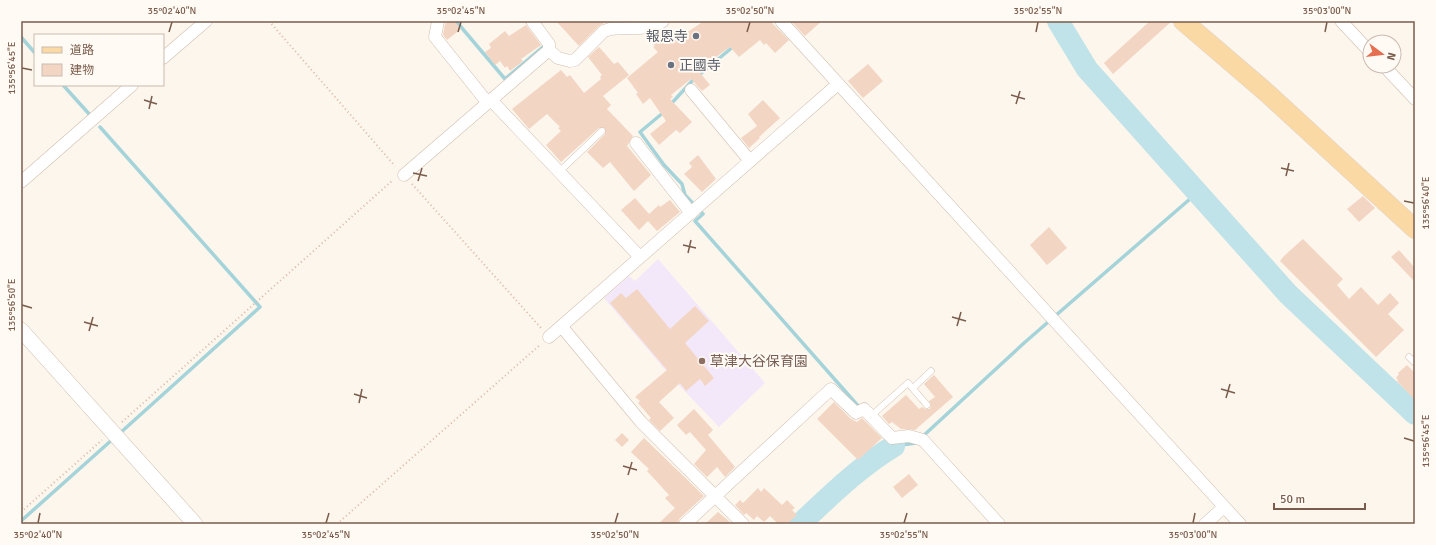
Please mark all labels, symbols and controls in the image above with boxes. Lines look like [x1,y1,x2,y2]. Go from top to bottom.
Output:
text: 35°02'40"N [148,5,196,17]
text: 35°02'45"N [437,5,485,17]
text: 35°02'50"N [726,5,774,17]
text: 35°02'55"N [1014,5,1062,17]
text: 35°03'00"N [1303,5,1351,17]
place label: 報恩寺 [646,28,688,45]
marker: 報恩寺 [691,31,701,41]
legend [34,34,164,86]
north arrow [1362,34,1402,74]
text: 135°56'45"E [6,41,18,95]
text: 道路 [70,43,94,58]
text: N [1384,51,1398,62]
place label: 正國寺 [679,57,721,74]
marker: 正國寺 [666,60,676,70]
text: 建物 [70,63,94,78]
text: 135°56'40"E [1420,176,1432,230]
text: 135°56'50"E [6,278,18,332]
place label: 草津大谷保育園 [710,353,808,370]
marker: 草津大谷保育園 [697,356,707,366]
text: 135°56'45"E [1420,414,1432,468]
scale bar [1274,485,1365,511]
text: 50 m [1280,492,1305,507]
text: 35°02'40"N [14,529,62,541]
text: 35°02'45"N [302,529,350,541]
text: 35°02'50"N [591,529,639,541]
text: 35°02'55"N [880,529,928,541]
text: 35°03'00"N [1169,529,1217,541]

